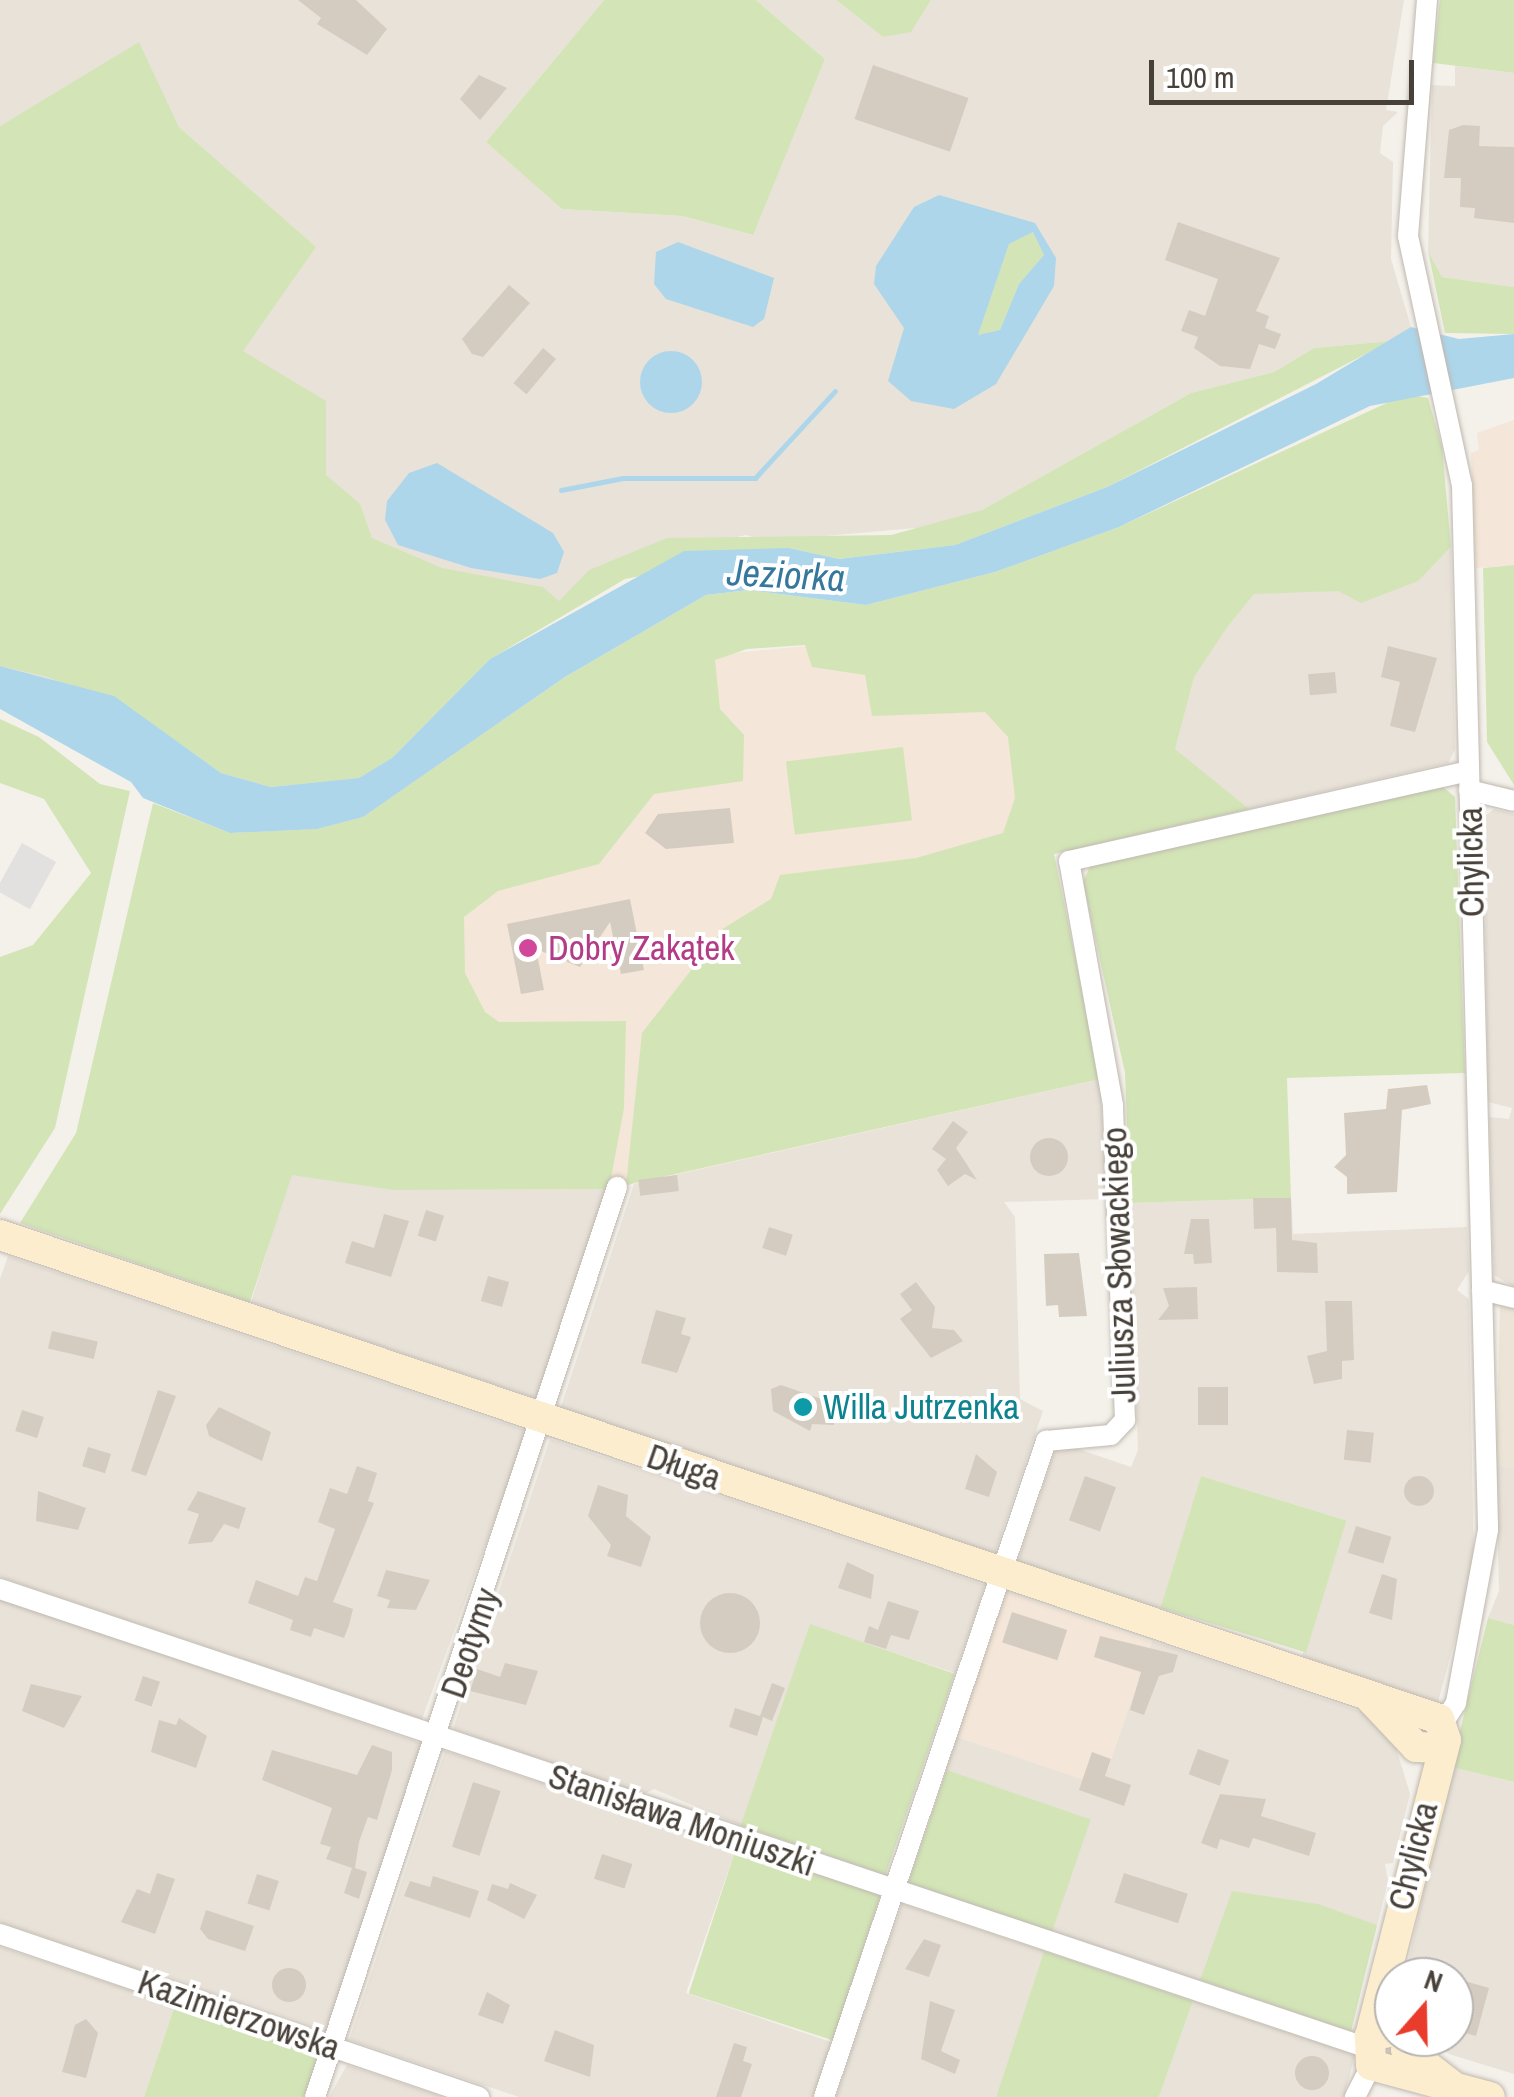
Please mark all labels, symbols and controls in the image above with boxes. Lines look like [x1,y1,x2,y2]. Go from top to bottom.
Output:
scale bar [1154,40,1419,102]
text: 100 m [1166,57,1234,97]
water label: Jeziorka [726,549,846,601]
street label: Chylicka [1449,807,1493,917]
place label: Dobry Zakątek [548,927,735,969]
marker: Dobry Zakątek [517,937,539,959]
street label: Juliusza Słowackiego [1093,1126,1145,1404]
place label: Willa Jutrzenka [823,1386,1019,1428]
marker: Willa Jutrzenka [792,1396,814,1418]
street label: Długa [642,1435,726,1499]
street label: Deotymy [432,1583,508,1703]
street label: Stanisława Moniuszki [543,1755,821,1885]
street label: Chylicka [1379,1798,1447,1914]
north arrow [1374,1957,1474,2057]
text: N [1419,1960,1448,2001]
street label: Kazimierzowska [133,1961,345,2069]

